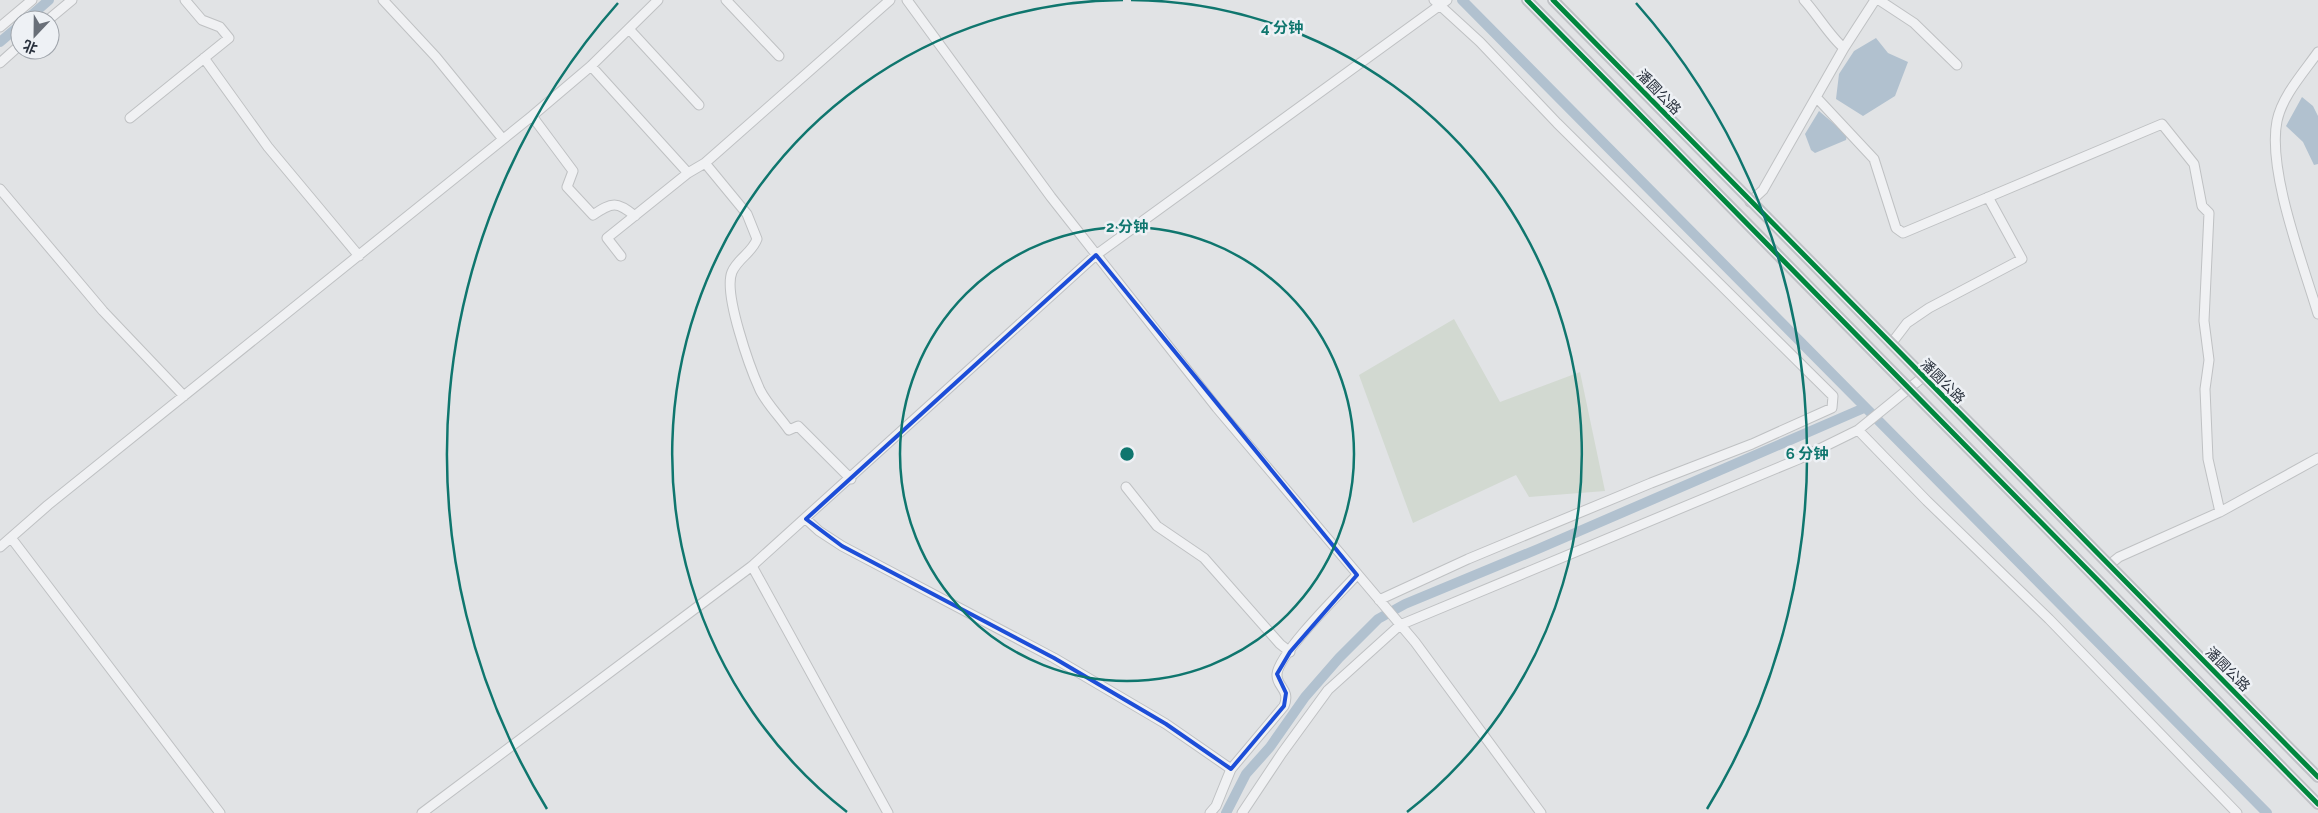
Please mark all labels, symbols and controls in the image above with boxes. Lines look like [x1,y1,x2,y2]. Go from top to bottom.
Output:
north arrow [10,10,60,60]
text: 4 分钟 [1261,19,1303,37]
text: 北 [21,37,40,57]
street label: 潘圆公路 [1634,66,1684,118]
text: 2 分钟 [1106,218,1148,236]
street label: 潘圆公路 [1918,356,1968,406]
centre of rings [1118,445,1136,463]
text: 6 分钟 [1786,445,1828,463]
street label: 潘圆公路 [2203,644,2253,694]

